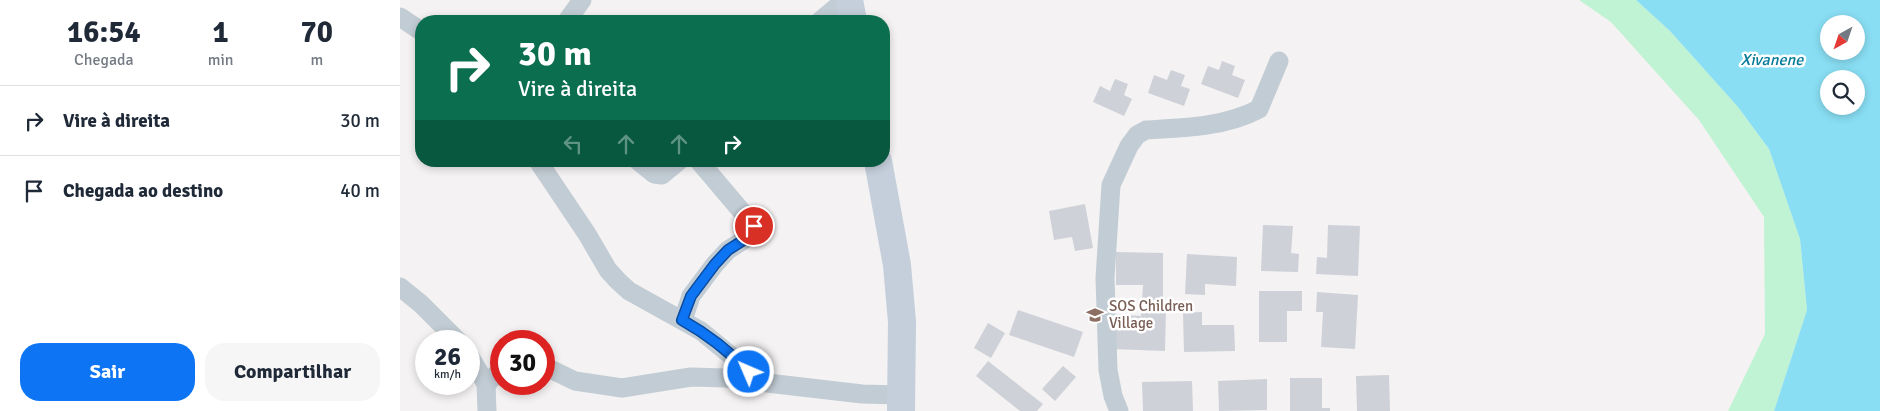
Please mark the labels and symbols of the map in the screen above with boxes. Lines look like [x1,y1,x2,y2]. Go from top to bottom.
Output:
north arrow [1820,15,1865,60]
water label: Xivanene [1741,50,1804,70]
pin [733,205,775,247]
place label: SOS Children Village [1109,297,1193,332]
school or university icon: SOS Children Village [1085,305,1105,325]
speed limit sign: 30 [490,330,555,395]
position arrow [722,345,774,397]

